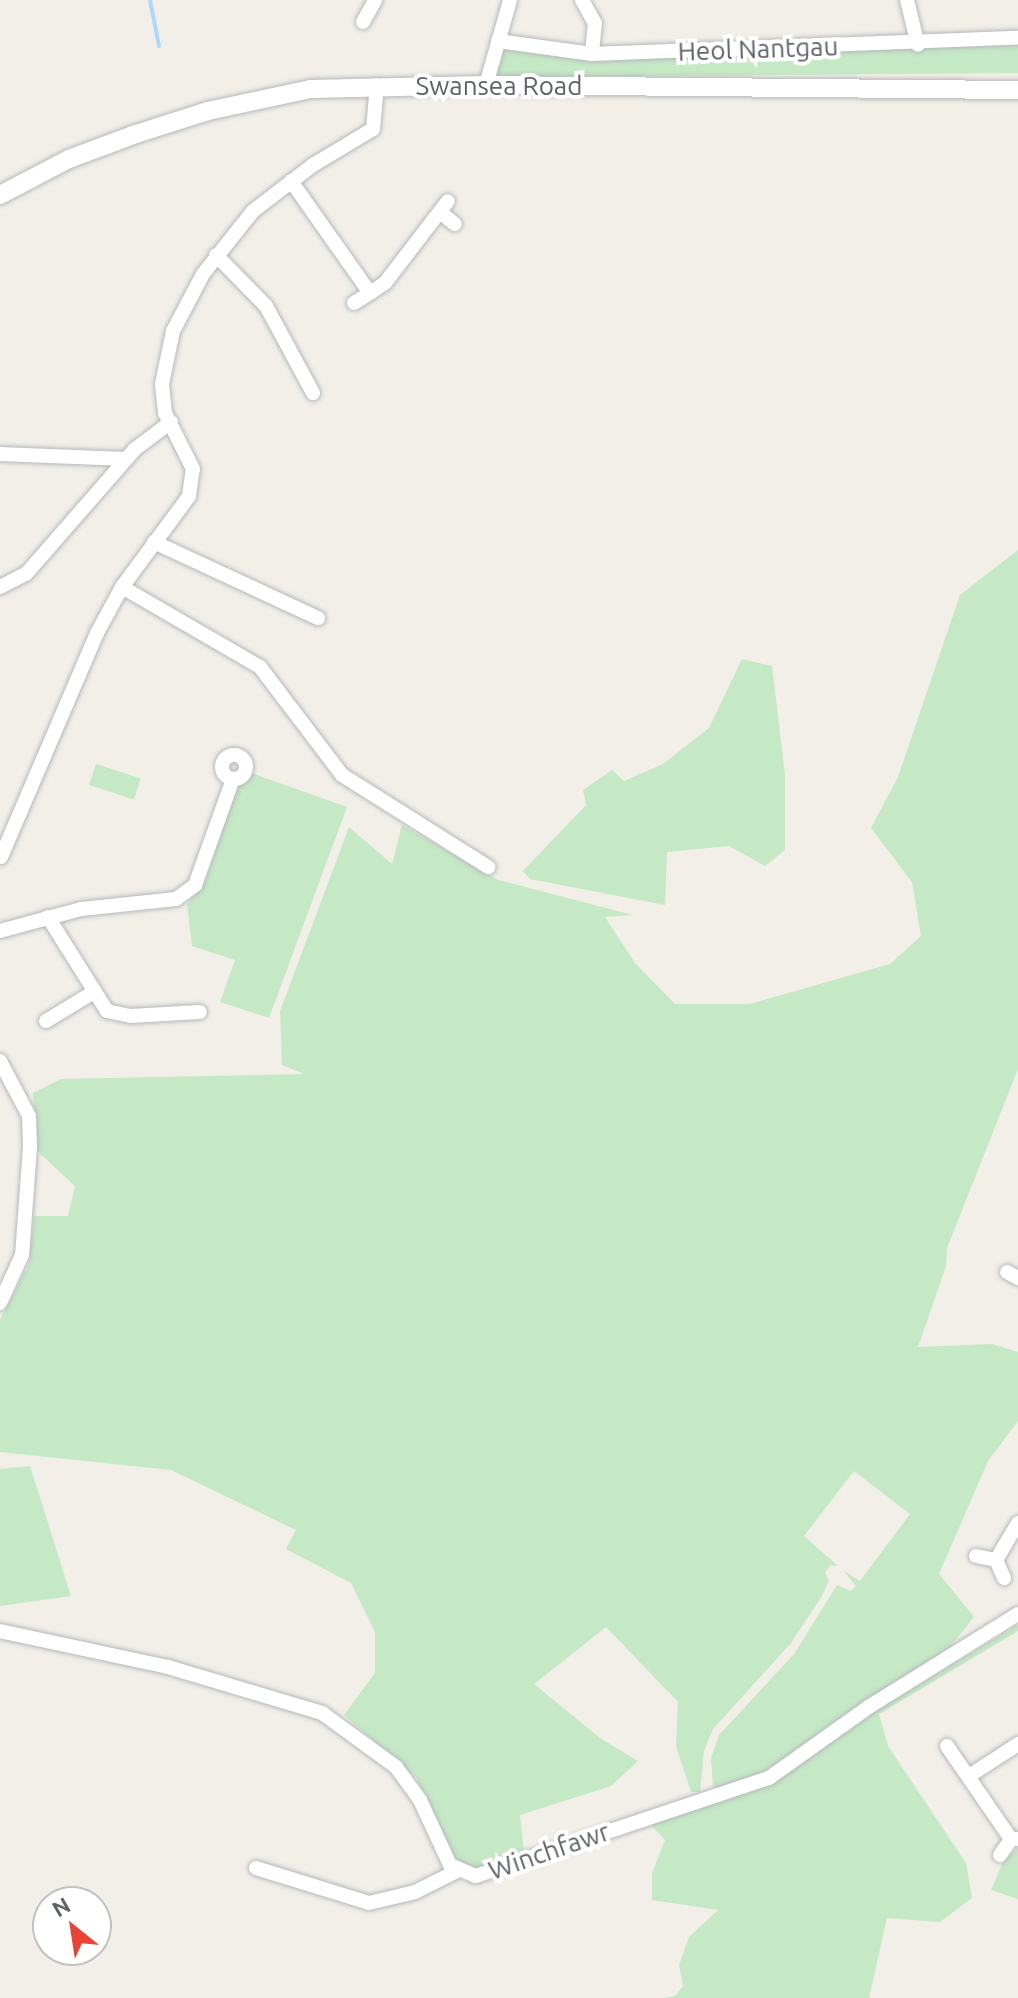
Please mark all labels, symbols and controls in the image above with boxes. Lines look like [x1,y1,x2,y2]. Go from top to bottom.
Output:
street label: Heol Nantgau [677,31,839,67]
street label: Swansea Road [416,70,582,102]
street label: Winchfawr [484,1816,614,1886]
north arrow [32,1886,112,1966]
text: N [47,1892,74,1921]

